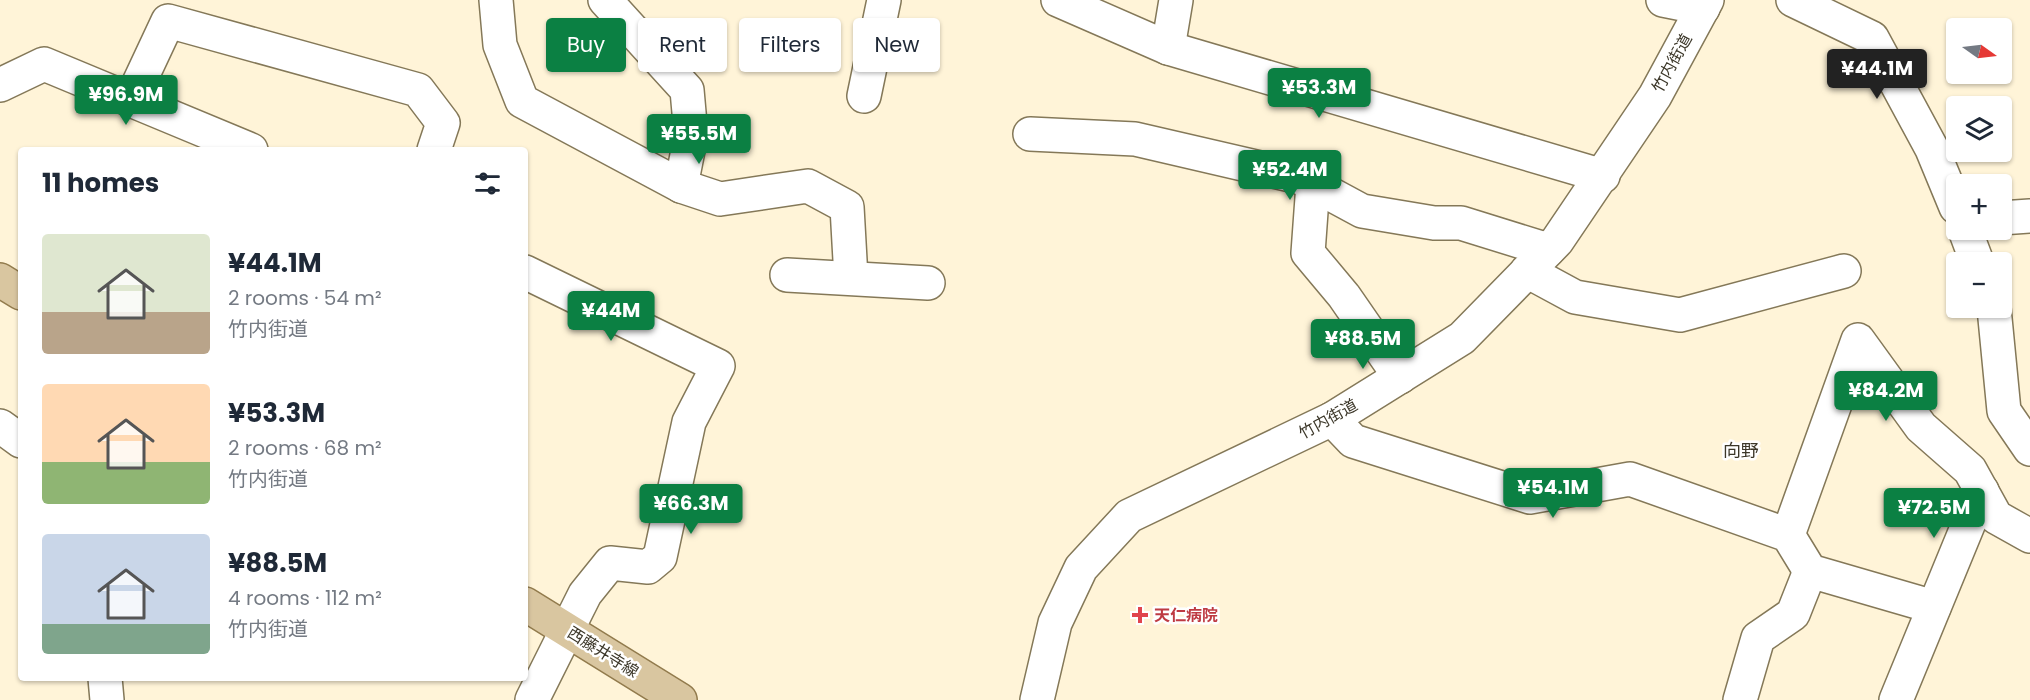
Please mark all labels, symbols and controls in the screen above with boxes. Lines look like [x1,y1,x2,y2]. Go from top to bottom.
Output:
chip: Buy [546,18,626,72]
chip: Rent [638,18,727,72]
chip: Filters [739,18,841,72]
chip: New [853,18,940,72]
north arrow [1946,18,2012,84]
map controls [1946,18,2012,318]
street label: 竹内街道 [1646,29,1698,97]
pin: ¥44.1M [1828,49,1926,100]
text: ¥44.1M [1841,54,1913,82]
pin: ¥53.3M [1270,68,1368,119]
text: ¥53.3M [1282,73,1356,101]
pin: ¥96.9M [77,75,175,126]
text: ¥96.9M [89,80,163,108]
button: layers [1946,96,2012,162]
pin: ¥55.5M [650,114,748,165]
text: ¥55.5M [661,119,737,147]
pin: ¥52.4M [1241,150,1339,201]
text: ¥52.4M [1252,155,1328,183]
text: 11 homes [42,165,159,201]
icon: filters [471,167,504,200]
button: + [1946,174,2012,240]
text: ¥44.1M [228,245,322,281]
button: − [1946,252,2012,318]
icon: home [90,258,162,330]
text: 2 rooms · 54 m² [228,284,382,312]
pin: ¥44M [575,291,647,342]
text: ¥44M [582,296,640,324]
text: 竹内街道 [228,315,308,343]
pin: ¥88.5M [1314,319,1412,370]
text: ¥88.5M [1325,324,1401,352]
pin: ¥84.2M [1837,371,1935,422]
text: ¥84.2M [1848,376,1924,404]
street label: 竹内街道 [1294,393,1362,445]
text: ¥53.3M [228,395,325,431]
icon: home [90,408,162,480]
text: 2 rooms · 68 m² [228,434,382,462]
district label: 向野 [1723,438,1759,463]
text: 竹内街道 [228,465,308,493]
pin: ¥54.1M [1504,468,1602,519]
text: ¥54.1M [1517,473,1589,501]
pin: ¥66.3M [642,484,740,535]
pin: ¥72.5M [1885,488,1983,539]
text: ¥66.3M [654,489,729,517]
text: ¥72.5M [1898,493,1970,521]
text: ¥88.5M [228,545,327,581]
icon: home [90,558,162,630]
text: 4 rooms · 112 m² [228,584,382,612]
place label: 天仁病院 [1154,604,1218,627]
marker: 天仁病院 [1131,606,1149,624]
text: 竹内街道 [228,615,308,643]
street label: 西藤井寺線 [563,621,643,683]

